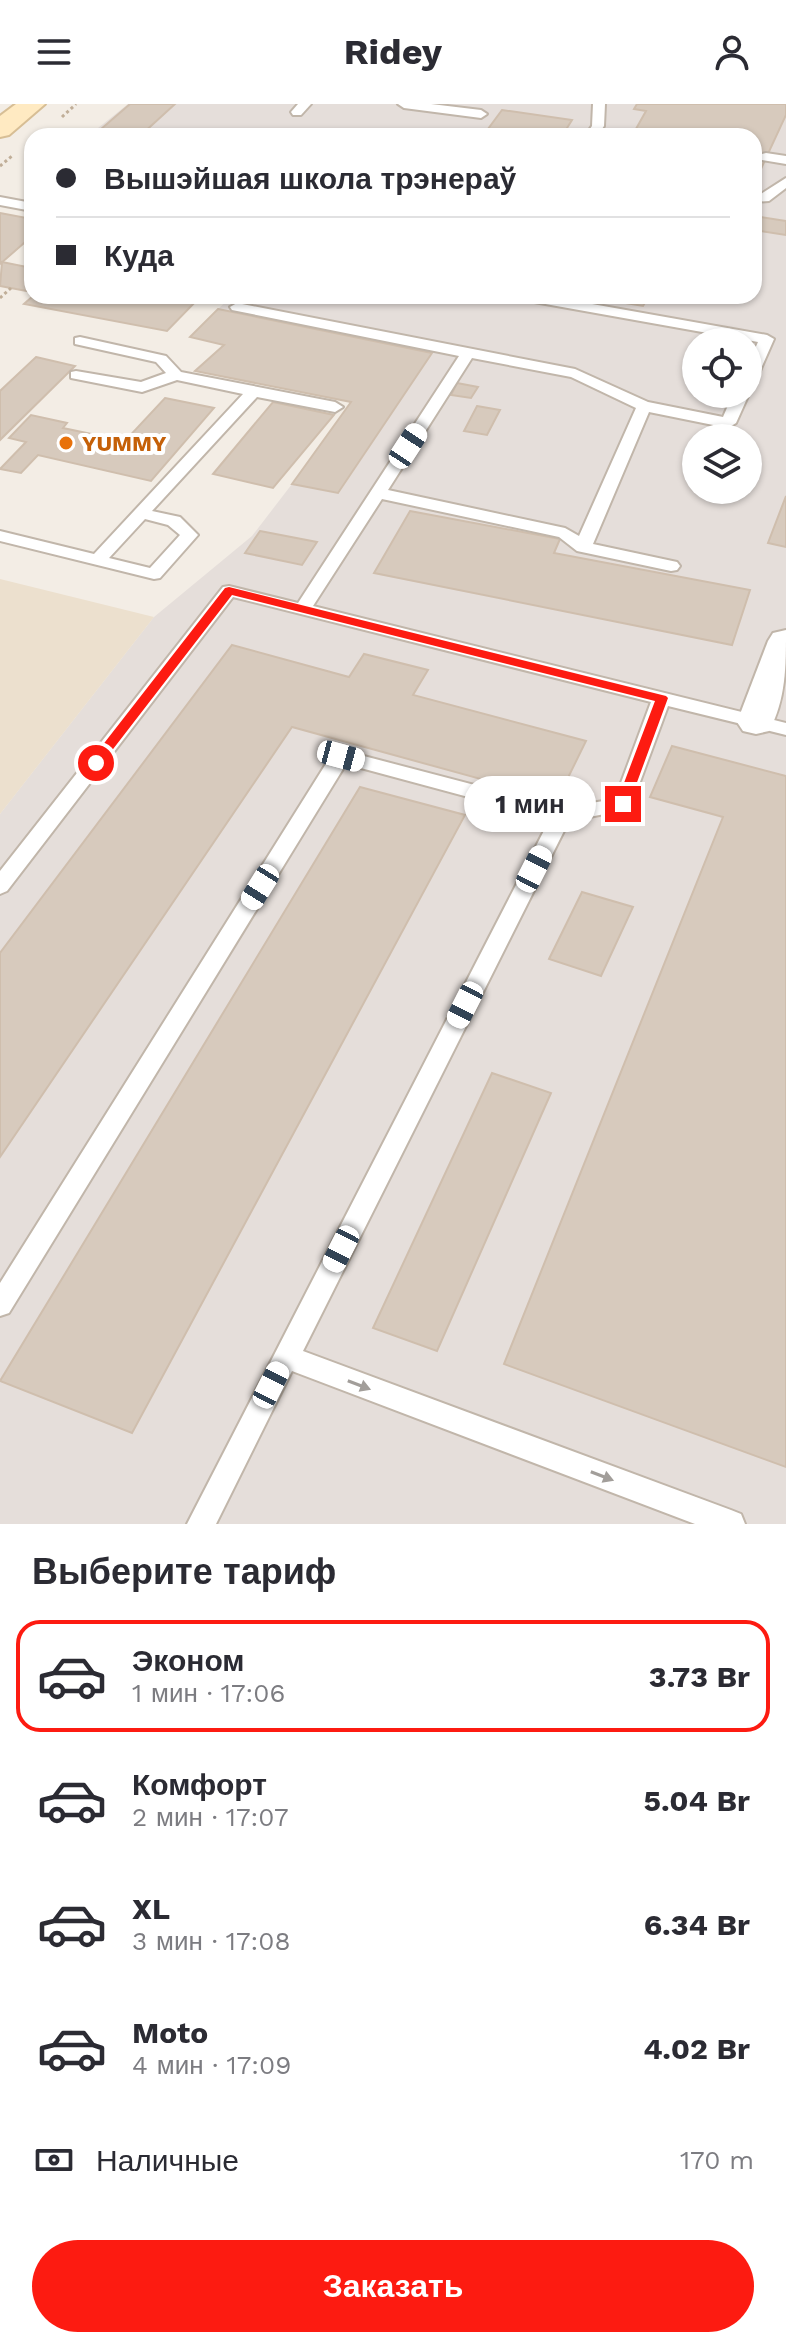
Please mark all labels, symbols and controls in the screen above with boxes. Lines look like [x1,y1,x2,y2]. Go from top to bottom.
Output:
icon: menu [32,30,76,74]
icon: person [710,30,754,74]
text: Ridey [344,31,442,73]
text: Вышэйшая школа трэнераў [104,161,516,196]
text: Куда [104,238,174,273]
map controls [682,328,762,504]
button: locate [682,328,762,408]
car [385,419,431,473]
button: layers [682,424,762,504]
place label: YUMMY [82,431,167,456]
marker: YUMMY [57,434,75,452]
car [315,738,367,774]
route start [78,745,114,781]
callout: 1 мин [463,776,595,832]
route end [605,786,641,822]
text: 1 мин [495,789,565,819]
car [512,842,556,896]
car [237,860,283,914]
car [443,978,487,1032]
car [319,1222,363,1276]
car [249,1358,293,1412]
one-way arrow [347,1379,371,1392]
one-way arrow [590,1470,614,1483]
text: Выберите тариф [32,1551,336,1593]
icon: car [36,1640,108,1712]
text: Эконом [132,1643,245,1678]
text: 3.73 Br [649,1659,750,1694]
text: 1 мин · 17:06 [132,1678,285,1708]
icon: car [36,1764,108,1836]
text: Комфорт [132,1767,267,1802]
text: 5.04 Br [643,1783,750,1818]
text: 2 мин · 17:07 [132,1802,289,1832]
icon: car [36,1888,108,1960]
text: XL [132,1891,170,1926]
text: 6.34 Br [644,1907,750,1942]
text: 3 мин · 17:08 [132,1926,290,1956]
icon: car [36,2012,108,2084]
text: Moto [132,2015,208,2050]
text: 4.02 Br [643,2031,750,2066]
text: 4 мин · 17:09 [132,2050,291,2080]
icon: cash [32,2138,76,2182]
text: Наличные [96,2143,239,2178]
text: 170 m [680,2145,754,2175]
button: Заказать [32,2240,754,2332]

